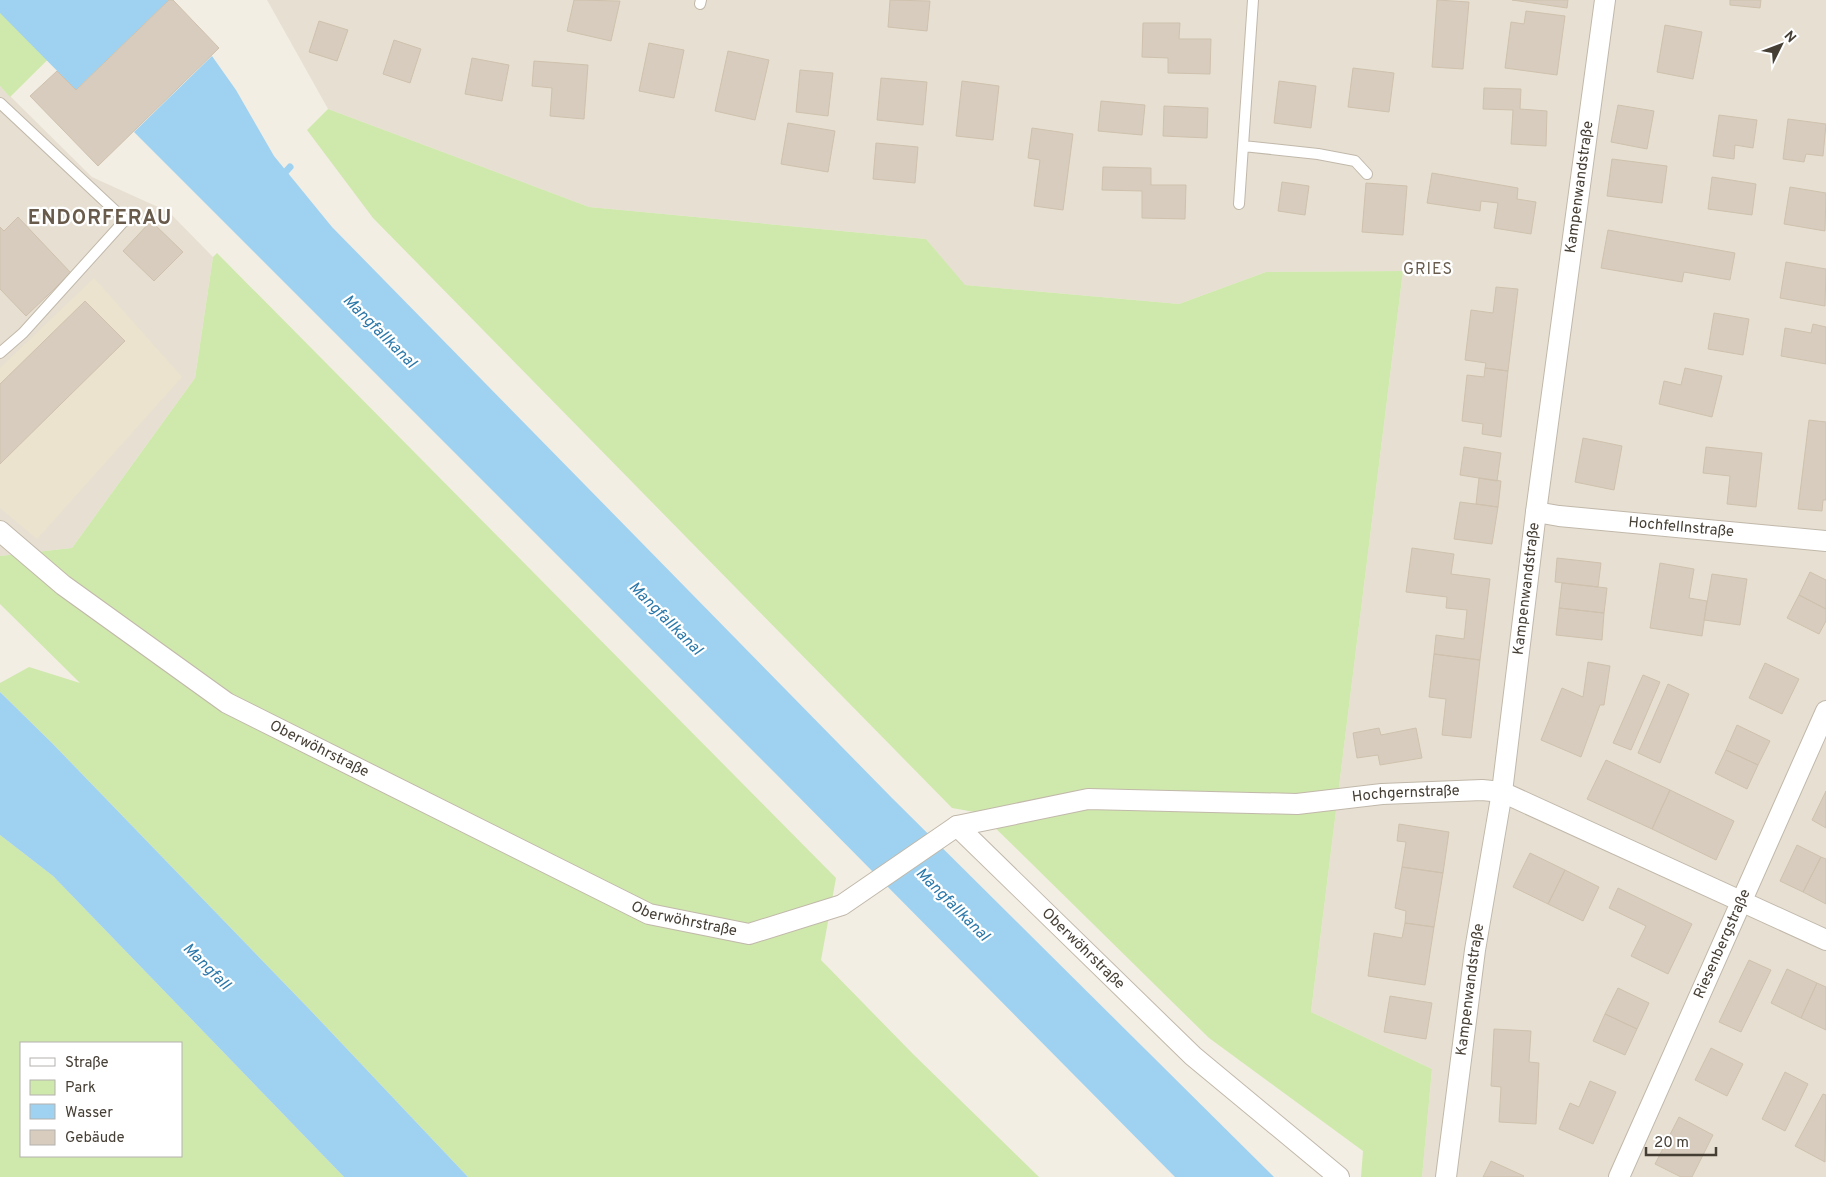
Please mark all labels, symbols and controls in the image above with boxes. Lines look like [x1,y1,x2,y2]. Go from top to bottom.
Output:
north arrow [1756,20,1806,70]
text: N [1780,28,1799,47]
street label: Kampenwandstraße [1561,120,1598,255]
district label: ENDORFERAU [28,206,172,232]
district label: GRIES [1403,260,1453,280]
water label: Mangfallkanal [338,291,421,374]
street label: Hochfellnstraße [1628,513,1735,542]
street label: Kampenwandstraße [1509,521,1544,656]
water label: Mangfallkanal [624,578,707,661]
street label: Oberwöhrstraße [266,716,372,782]
street label: Hochgernstraße [1351,781,1460,807]
water label: Mangfallkanal [911,864,994,947]
street label: Riesenbergstraße [1690,886,1755,1002]
street label: Oberwöhrstraße [628,897,739,941]
street label: Oberwöhrstraße [1037,904,1129,994]
street label: Kampenwandstraße [1452,922,1489,1057]
water label: Mangfall [178,939,235,996]
legend [20,1042,182,1157]
text: Straße [65,1054,109,1073]
text: Park [65,1079,96,1098]
text: Wasser [65,1104,113,1123]
scale bar [1646,1124,1716,1156]
text: Gebäude [65,1129,125,1148]
text: 20 m [1654,1134,1689,1153]

